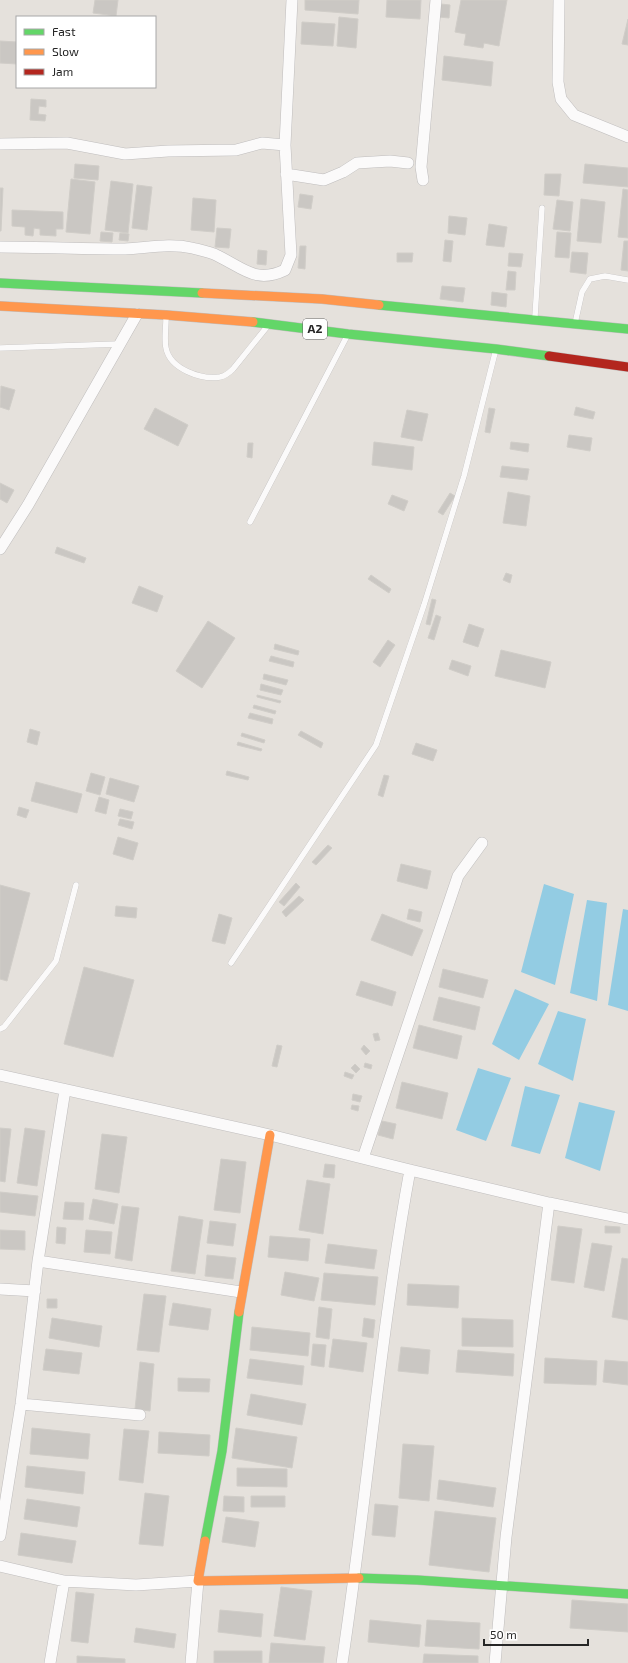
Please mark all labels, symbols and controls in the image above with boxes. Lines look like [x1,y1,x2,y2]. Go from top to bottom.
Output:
legend [16,16,156,88]
text: Fast [52,24,76,38]
text: Slow [52,44,79,58]
text: Jam [52,64,73,78]
road number: A2 [303,319,327,339]
scale bar [484,1621,588,1647]
text: 50 m [490,1627,517,1641]

